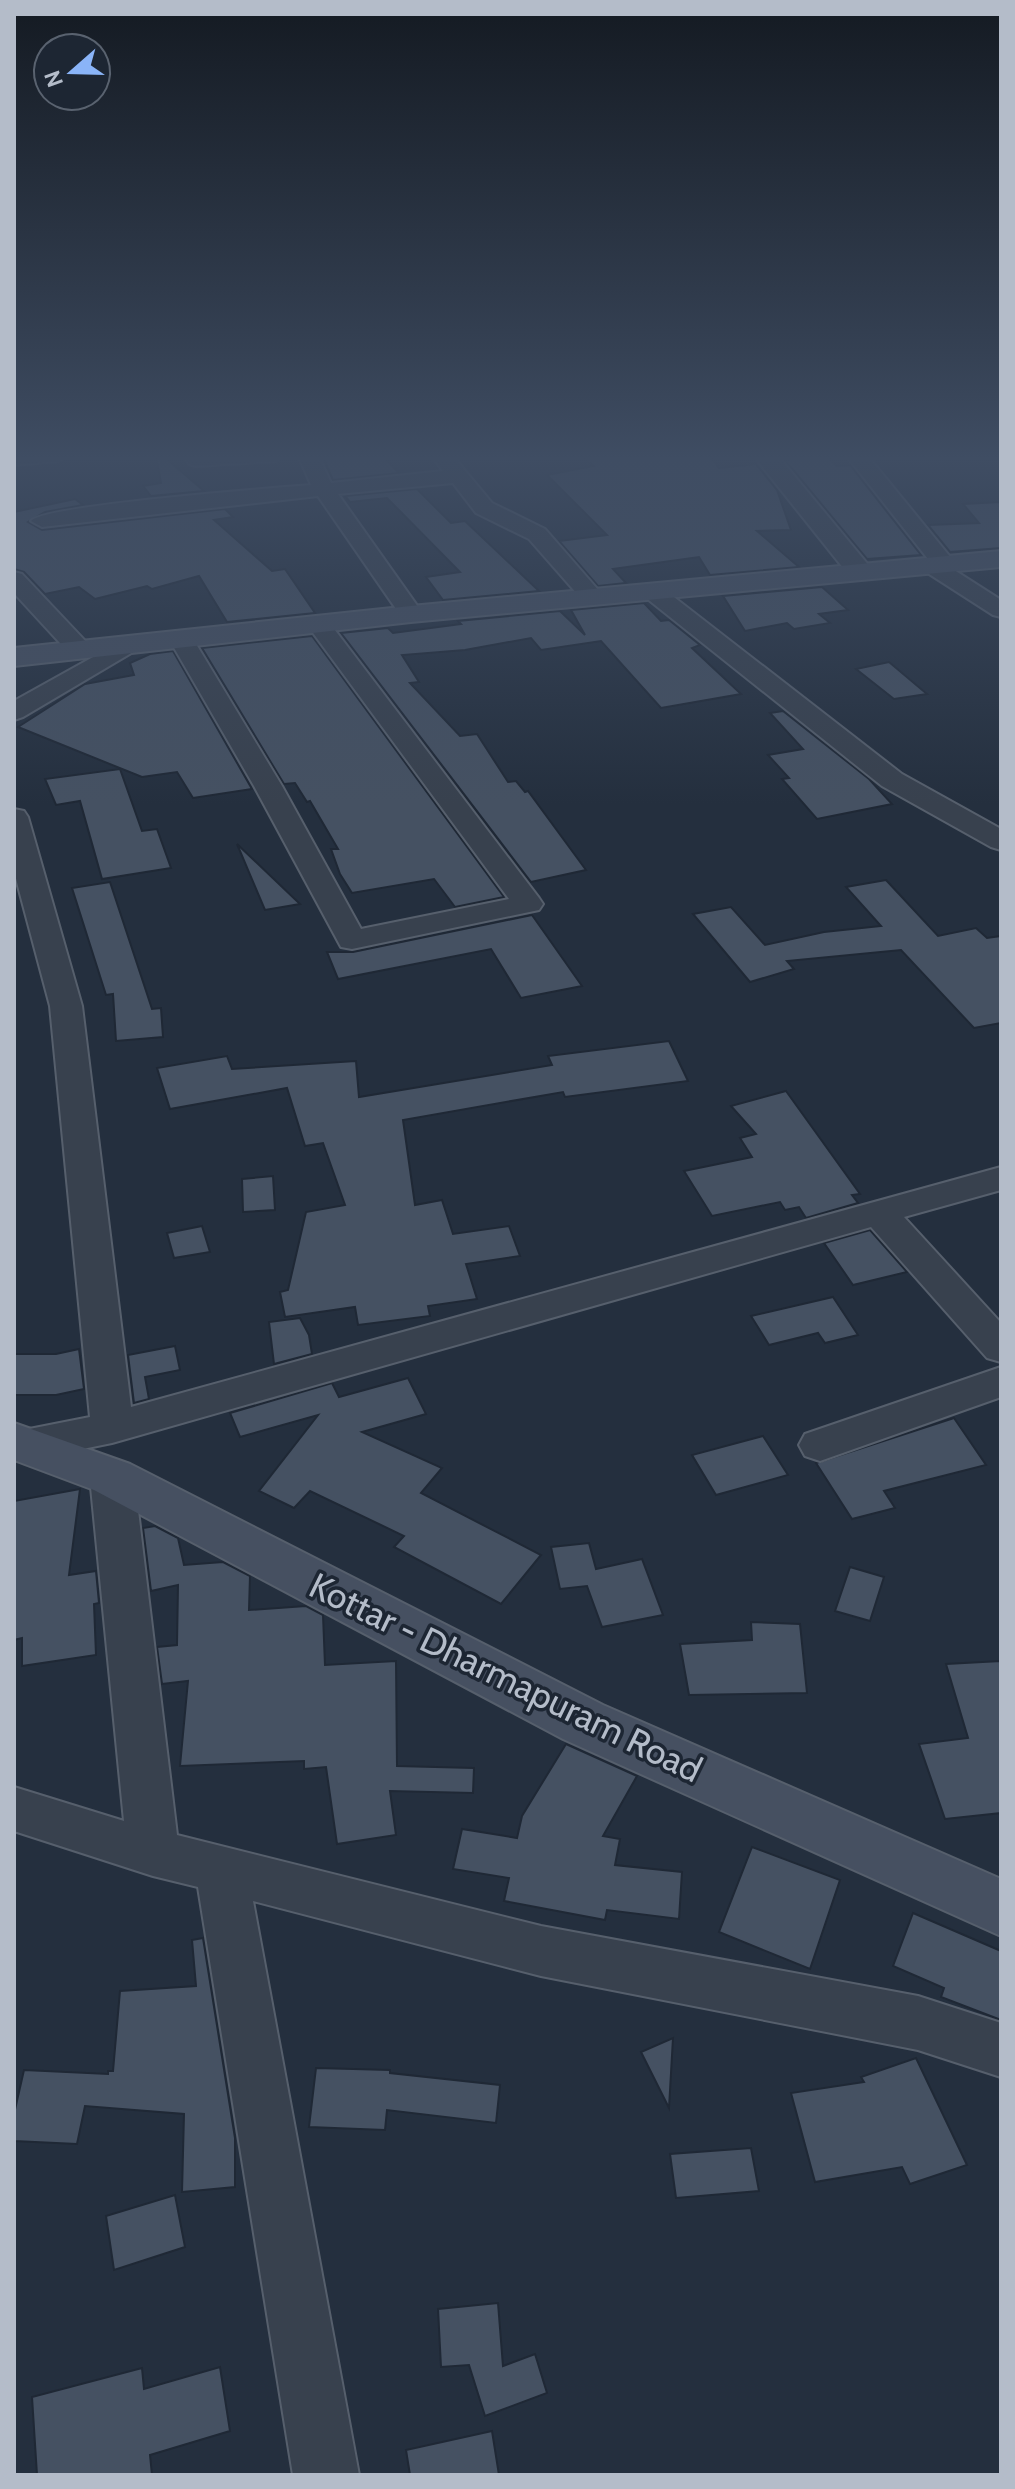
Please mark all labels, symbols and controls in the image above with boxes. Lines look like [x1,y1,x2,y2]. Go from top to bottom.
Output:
north arrow [32,32,112,112]
text: N [38,67,69,91]
street label: Kottar - Dharmapuram Road [303,1563,709,1791]

